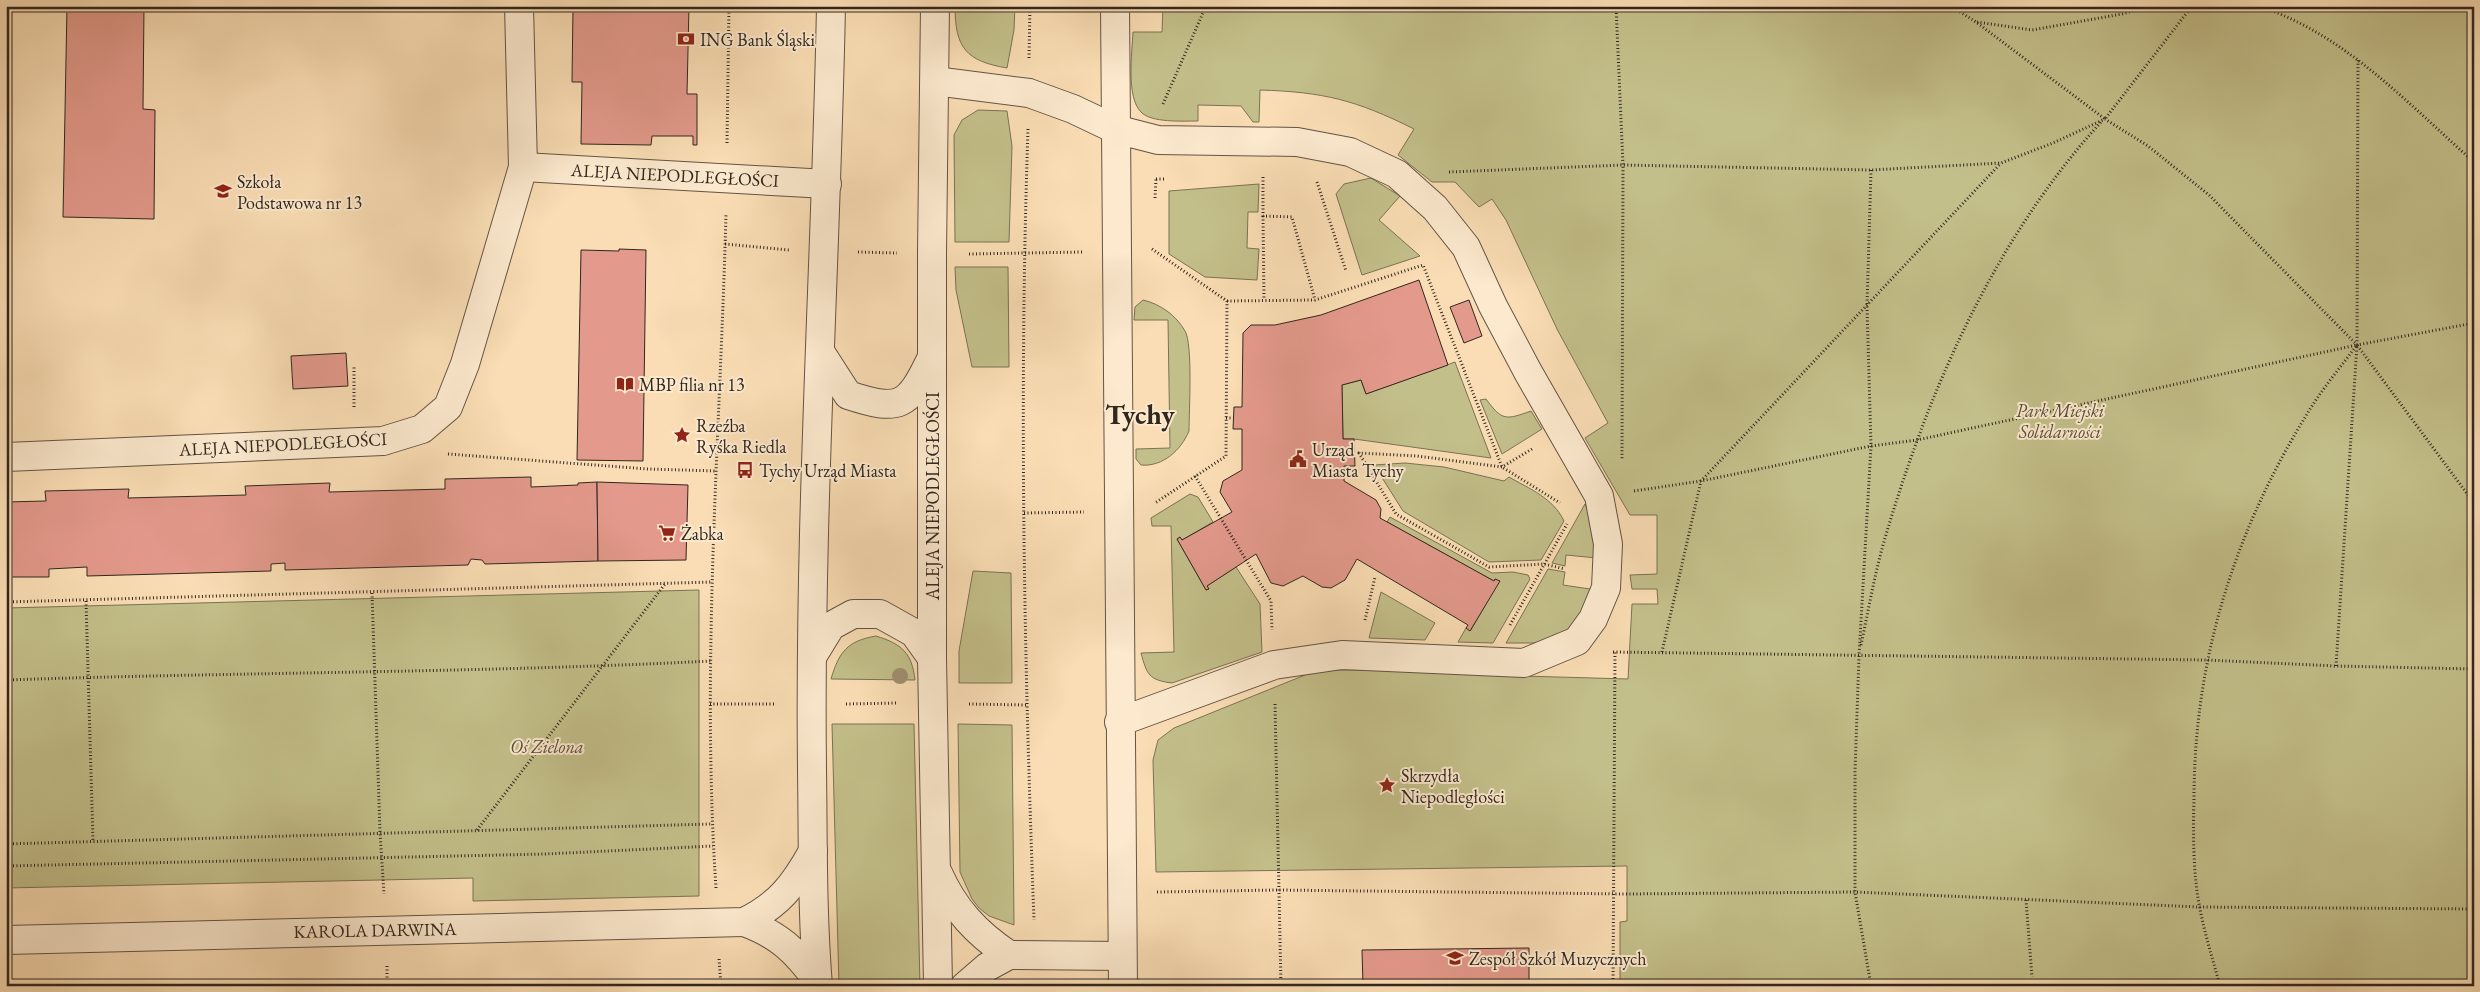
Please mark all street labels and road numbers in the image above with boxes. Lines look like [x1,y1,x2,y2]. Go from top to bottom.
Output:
street label: ALEJA NIEPODLEGŁOŚCI [569,158,780,192]
street label: ALEJA NIEPODLEGŁOŚCI [921,392,944,601]
street label: ALEJA NIEPODLEGŁOŚCI [177,427,388,461]
street label: KAROLA DARWINA [293,917,457,943]

